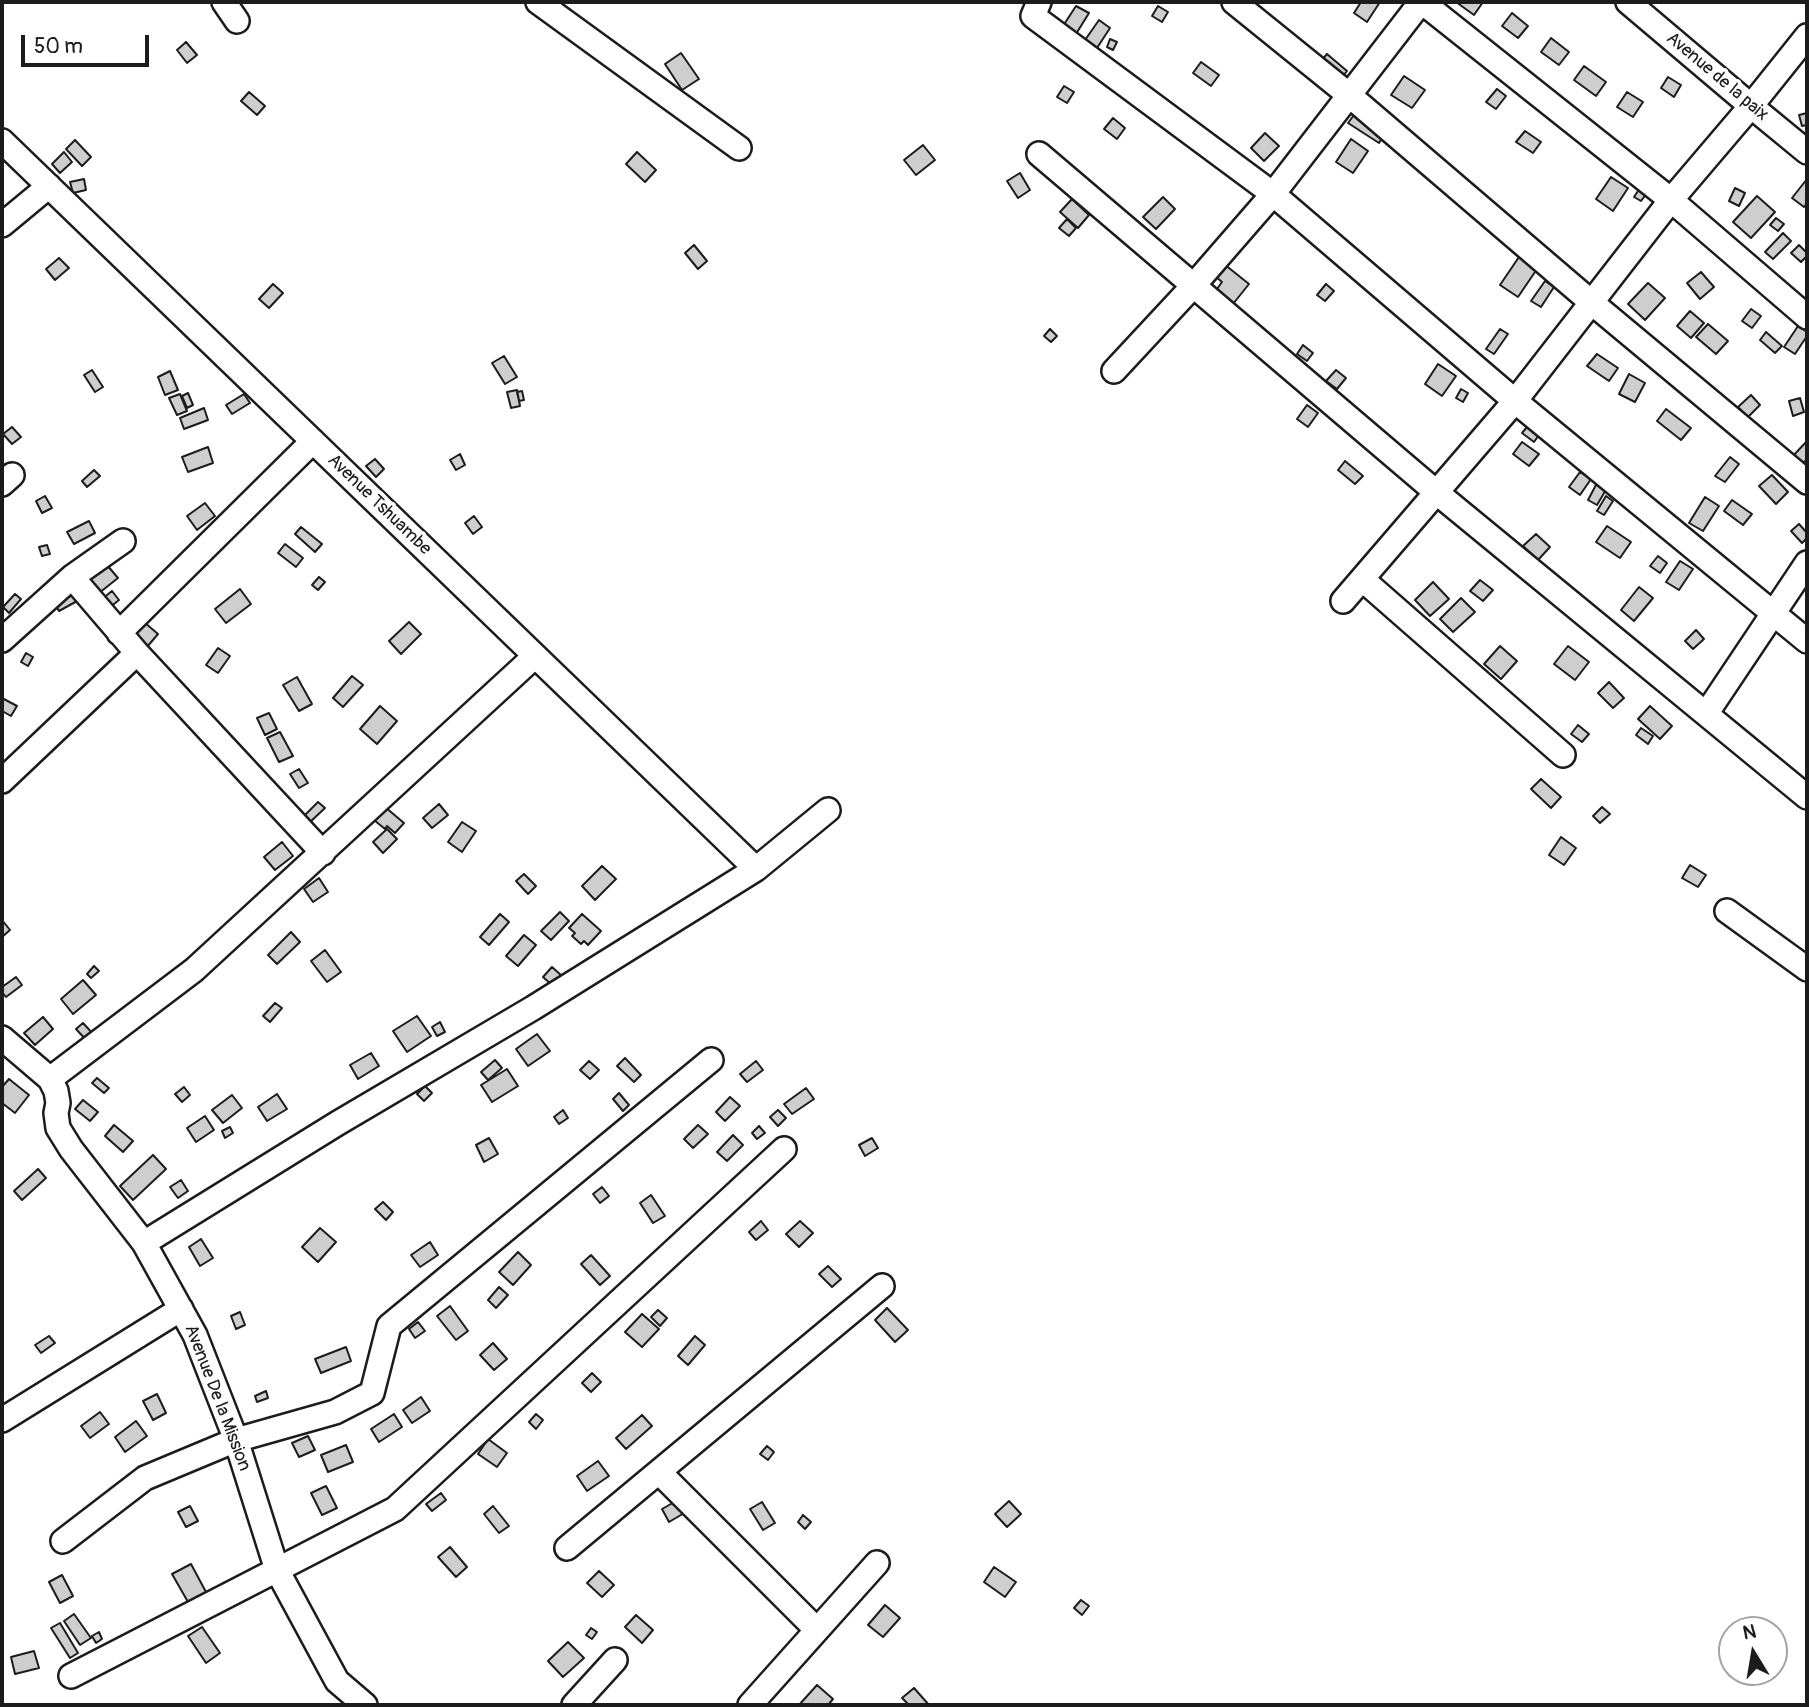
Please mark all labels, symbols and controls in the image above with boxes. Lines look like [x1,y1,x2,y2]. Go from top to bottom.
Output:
scale bar [24,21,152,65]
street label: Avenue de la paix [1662,28,1772,126]
text: 50 m [34,33,83,60]
street label: Avenue Tshuambe [323,450,435,560]
street label: Avenue De la Mission [179,1322,255,1474]
north arrow [1718,1616,1788,1686]
text: N [1741,1619,1758,1645]

